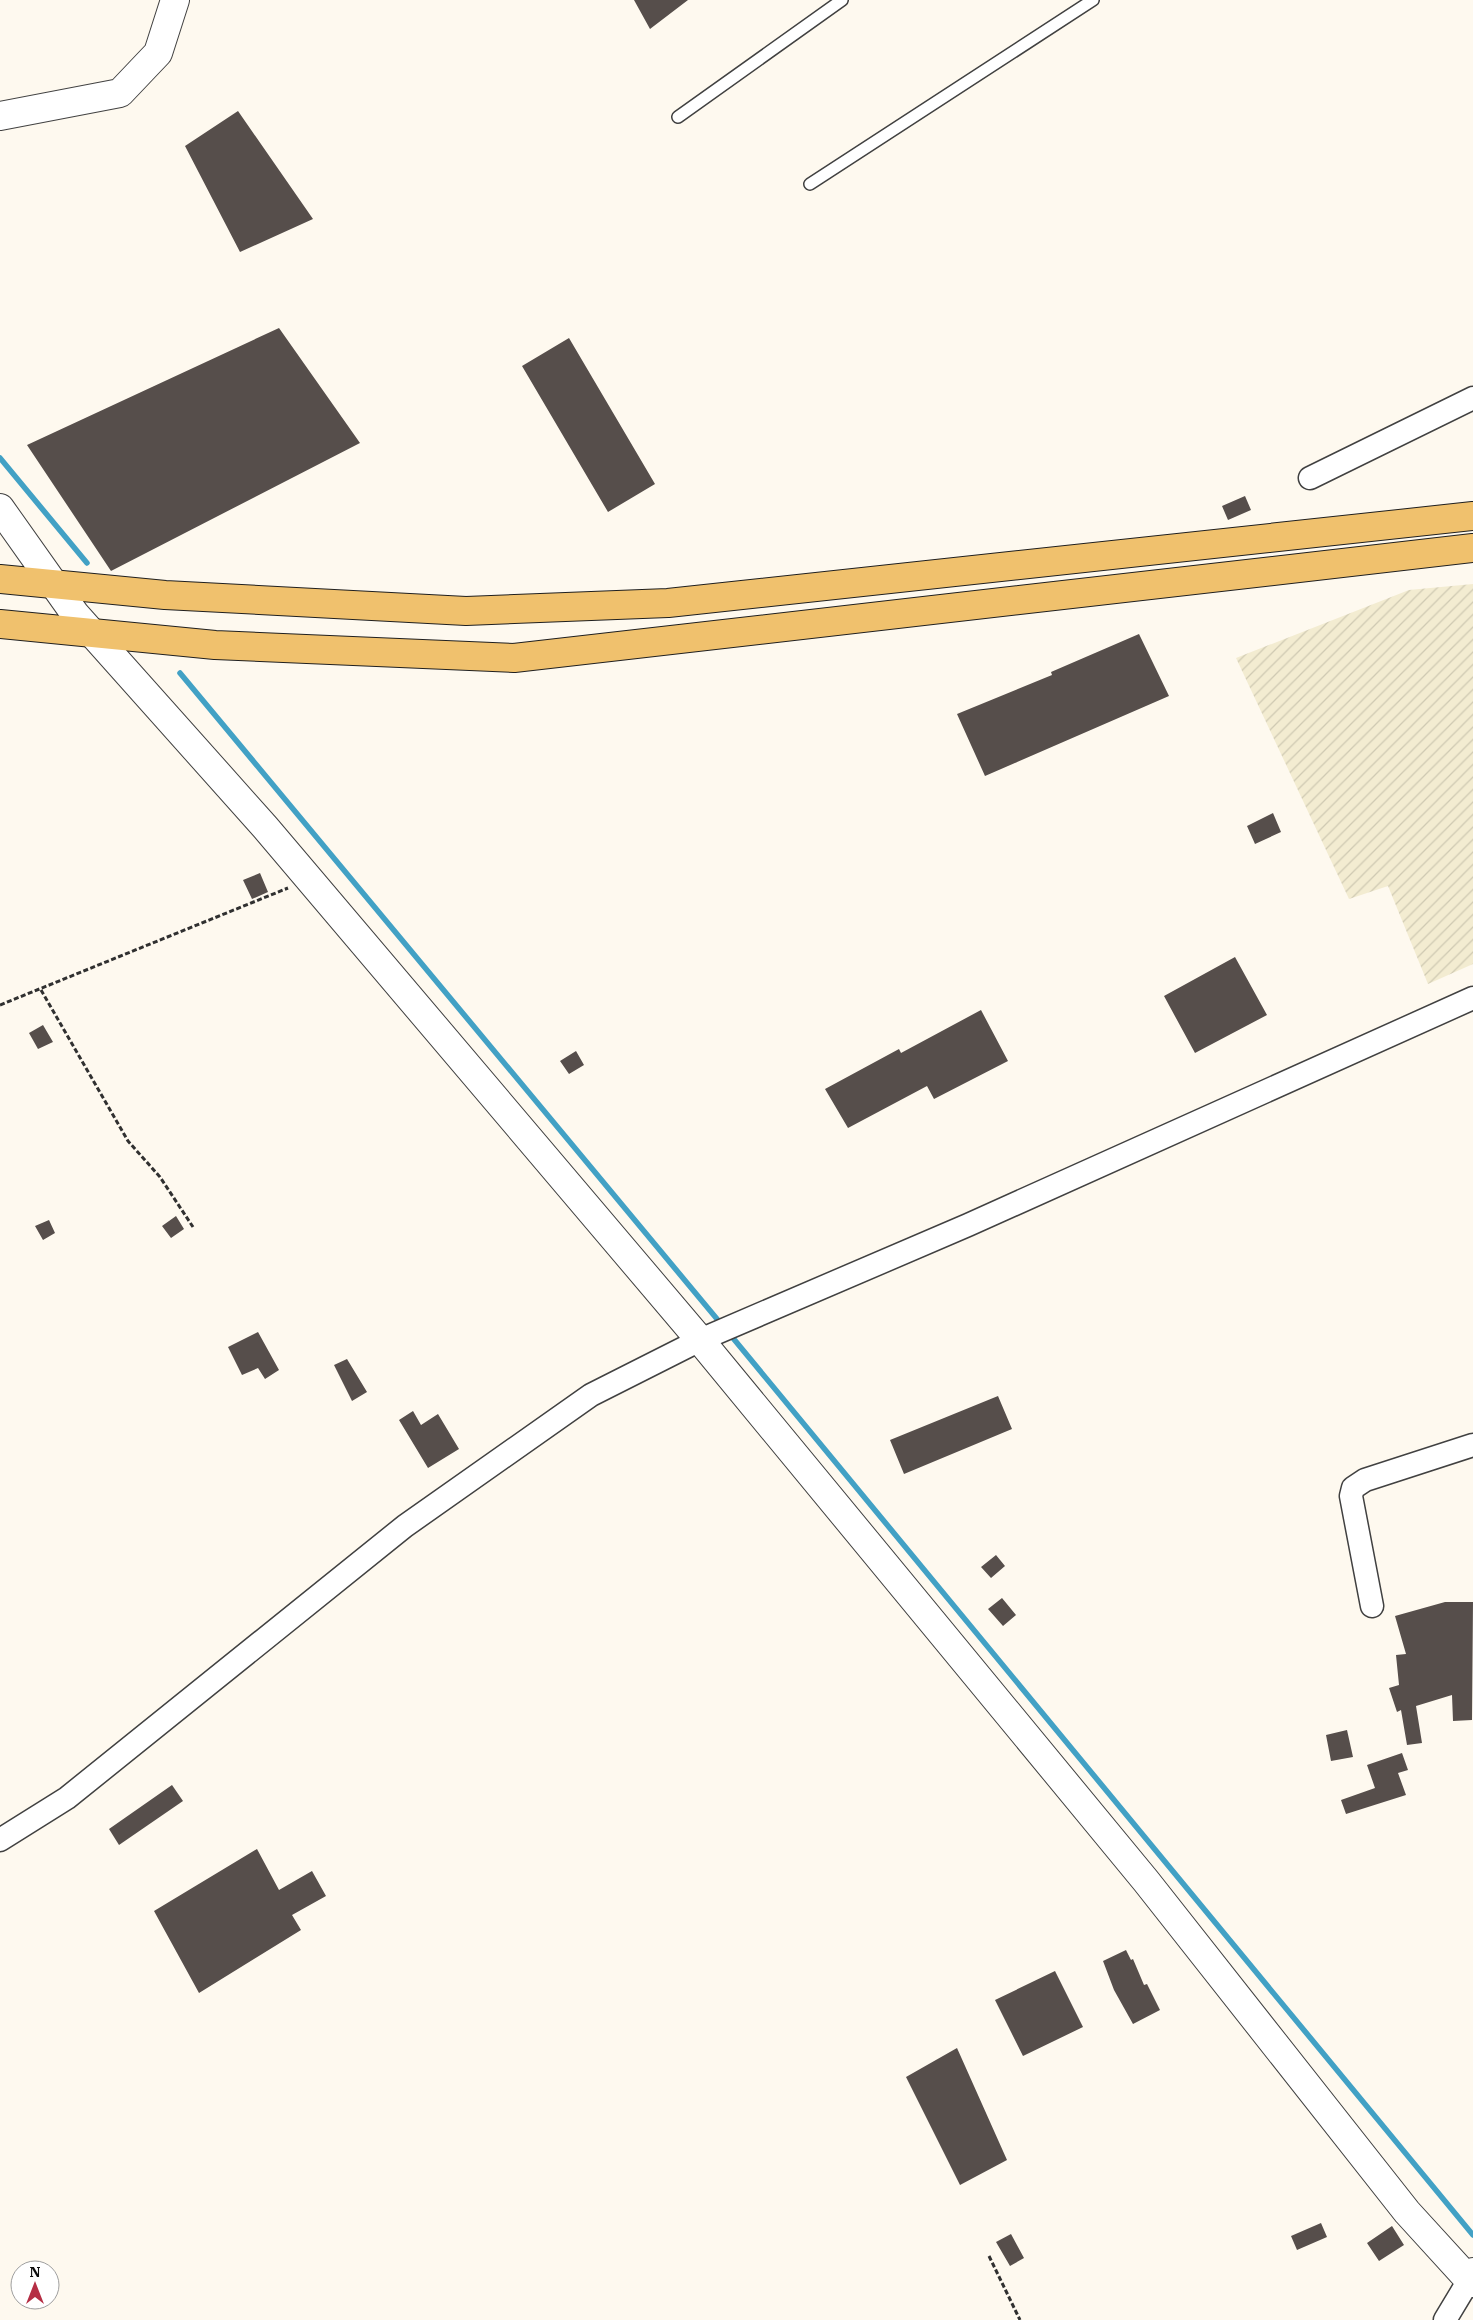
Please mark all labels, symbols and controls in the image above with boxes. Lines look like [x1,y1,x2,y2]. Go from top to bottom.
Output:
north arrow [10,2260,60,2310]
text: N [29,2263,41,2281]

